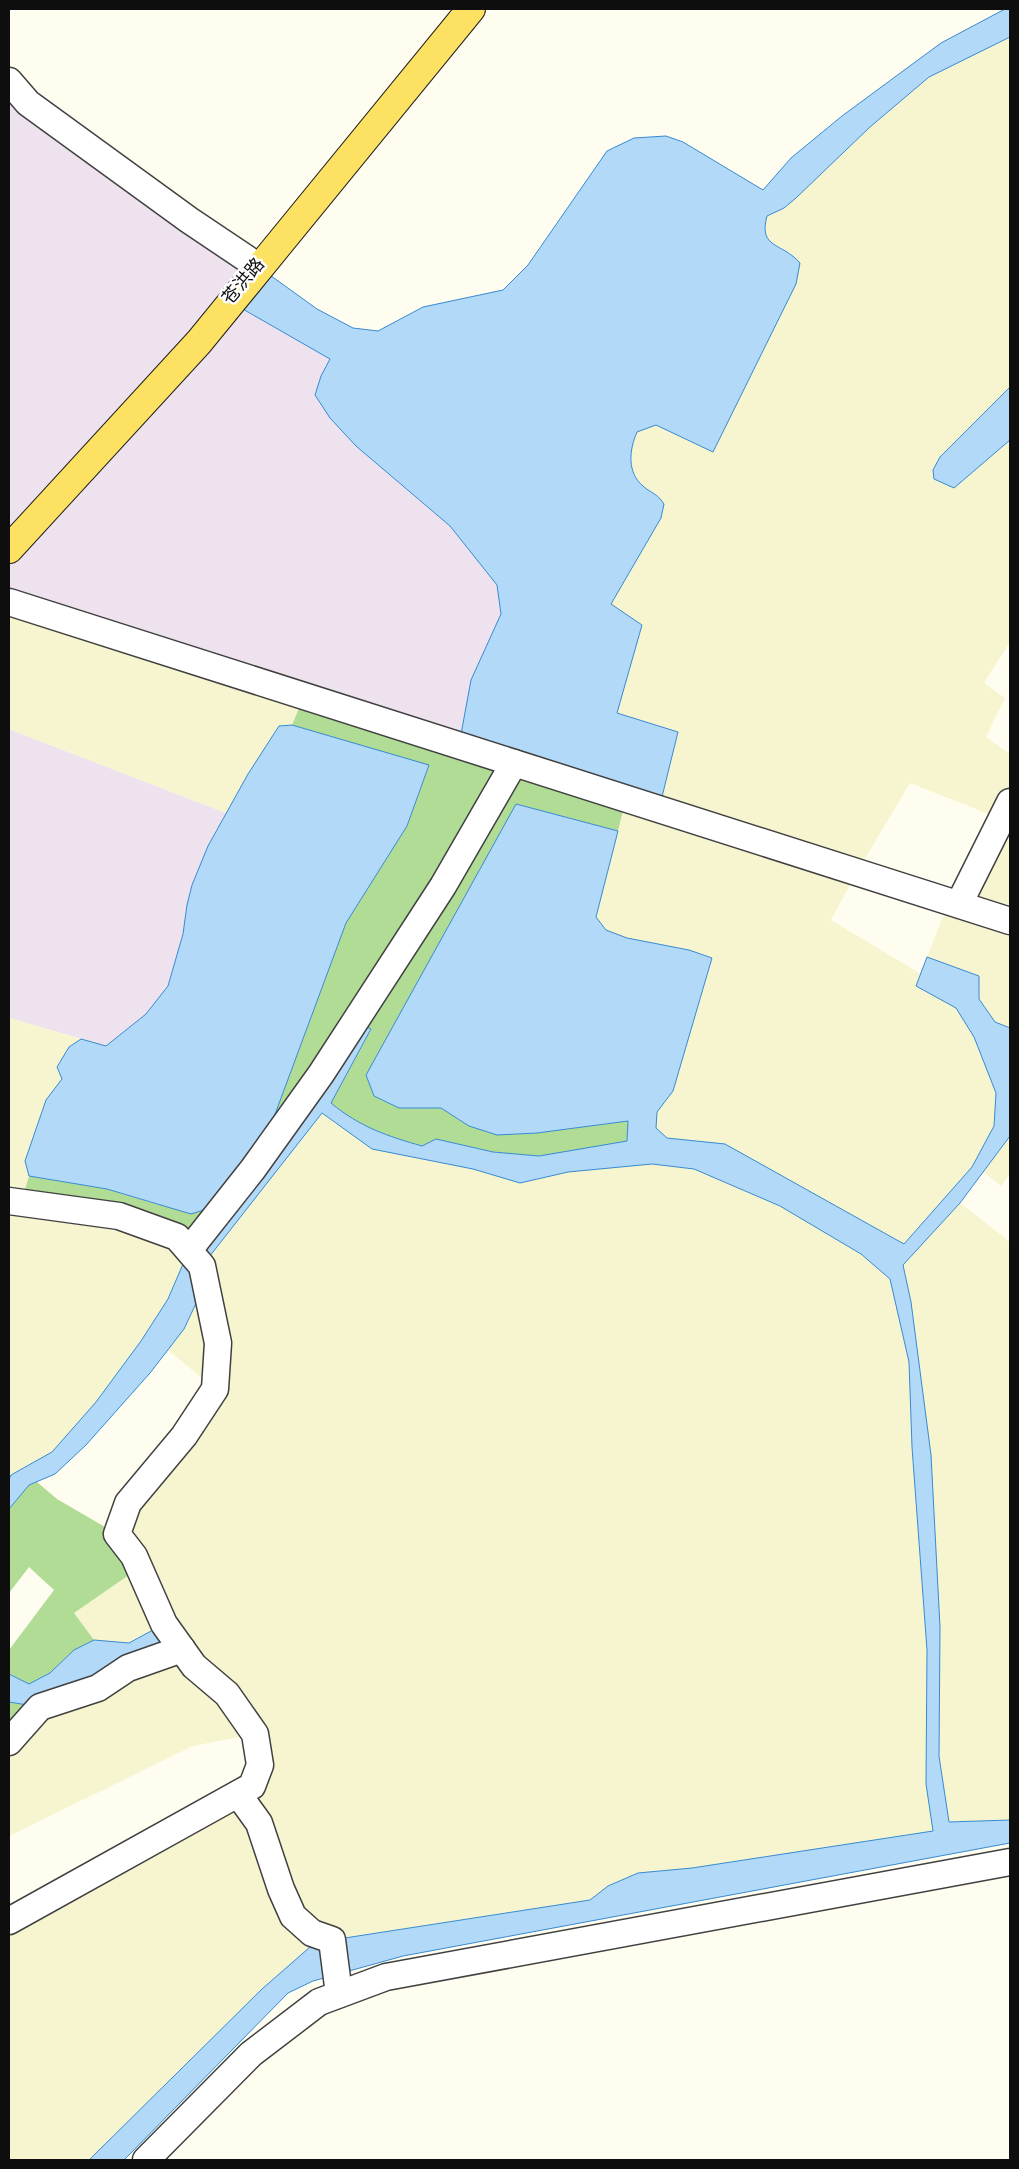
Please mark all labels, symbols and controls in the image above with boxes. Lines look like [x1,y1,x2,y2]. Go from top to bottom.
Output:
street label: 苍洪路 [216,253,269,309]

